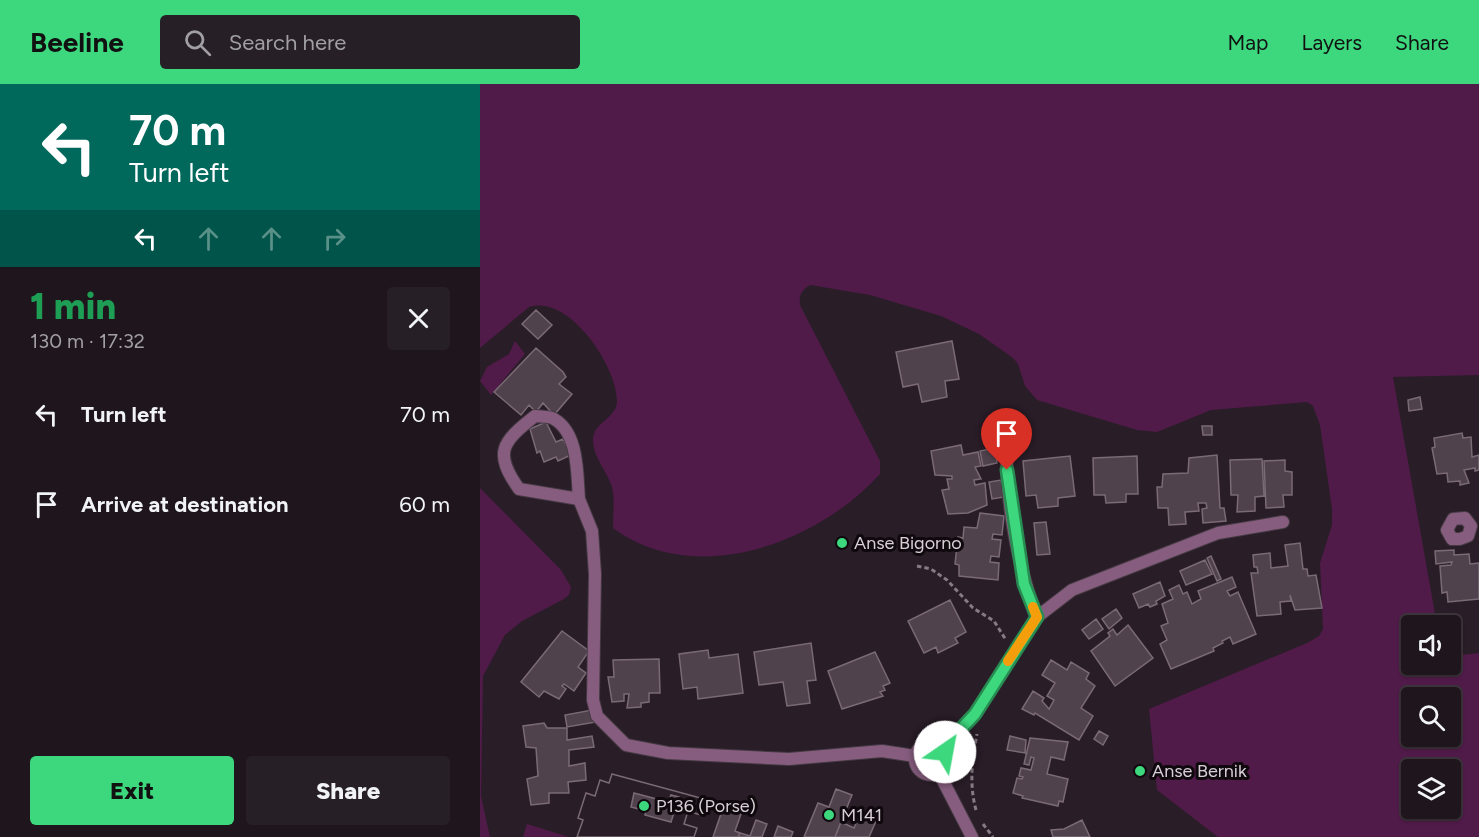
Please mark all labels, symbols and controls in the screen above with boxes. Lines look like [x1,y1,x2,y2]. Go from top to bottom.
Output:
search box [160,15,580,69]
text: Beeline [30,25,124,59]
icon: search [181,26,214,59]
text: Search here [229,29,346,56]
text: Map [1228,30,1268,55]
text: Layers [1301,30,1362,55]
text: Share [1395,30,1449,55]
text: 70 m [129,105,226,156]
icon: left [30,108,108,186]
text: Turn left [129,156,229,189]
icon: left [129,222,162,255]
icon: ahead [192,222,225,255]
icon: ahead [255,222,288,255]
icon: right [318,222,351,255]
text: 1 min [30,285,116,328]
button: close [387,287,450,350]
text: 130 m · 17:32 [30,329,145,353]
icon: left [30,398,63,431]
text: Turn left [81,401,167,428]
text: 70 m [400,401,450,428]
pin [981,408,1032,470]
icon: arrive [990,417,1023,450]
icon: arrive [30,488,63,521]
text: Arrive at destination [81,491,289,518]
text: 60 m [399,491,450,518]
place label: Anse Bigorno [854,532,962,554]
marker: Anse Bigorno [835,536,849,550]
map controls [1401,615,1461,819]
button: sound [1401,615,1461,675]
button: search [1401,687,1461,747]
position arrow [913,720,977,784]
button: Exit [30,756,234,825]
button: Share [246,756,450,825]
button: layers [1401,759,1461,819]
place label: Anse Bernik [1152,760,1247,782]
marker: Anse Bernik [1133,764,1147,778]
place label: P136 (Porse) [656,795,756,817]
marker: P136 (Porse) [637,799,651,813]
place label: M141 [841,804,882,826]
marker: M141 [822,808,836,822]

